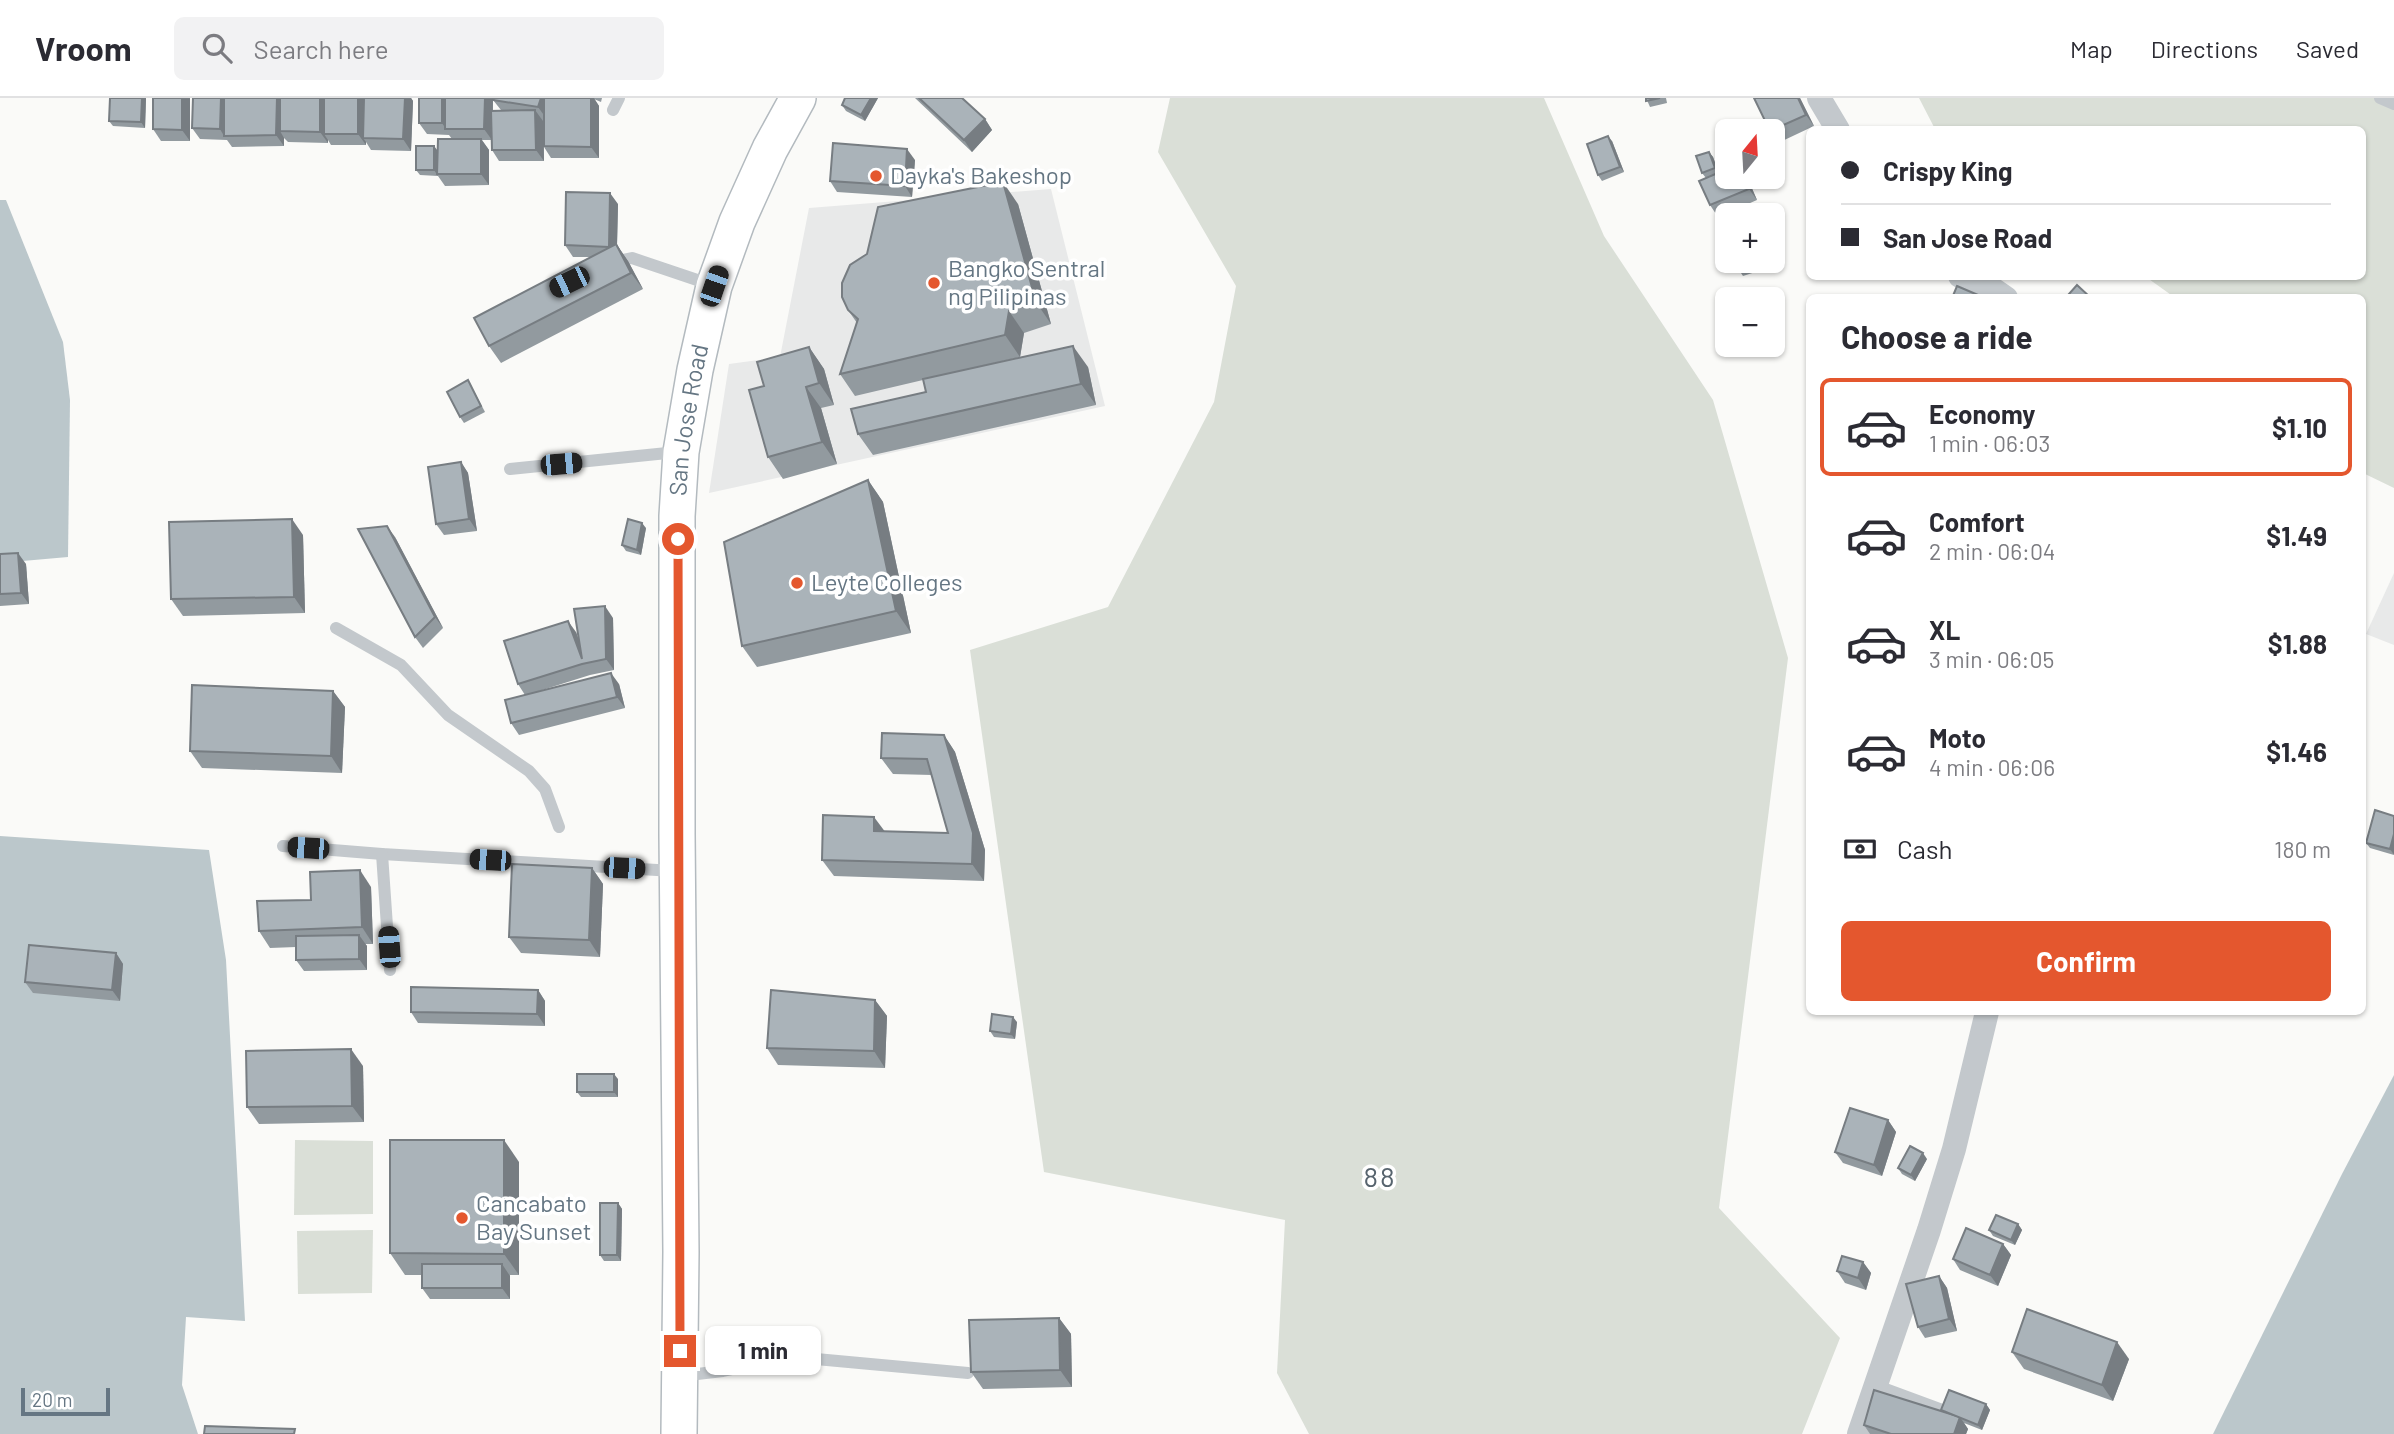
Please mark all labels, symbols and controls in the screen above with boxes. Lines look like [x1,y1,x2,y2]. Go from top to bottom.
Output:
search box [174,17,664,80]
text: Vroom [35,28,132,68]
icon: search [198,29,236,67]
text: Search here [254,33,389,64]
text: Map [2070,34,2113,63]
text: Directions [2151,34,2258,63]
text: Saved [2296,34,2359,63]
north arrow [1715,119,1785,189]
map controls [1715,119,1785,357]
text: Crispy King [1883,155,2013,186]
place label: Dayka's Bakeshop [890,160,1072,189]
marker: Dayka's Bakeshop [868,168,884,184]
button: + [1715,203,1785,273]
text: San Jose Road [1883,222,2052,253]
place label: Bangko Sentral ng Pilipinas [948,253,1105,310]
car [546,263,593,301]
car [698,263,731,309]
marker: Bangko Sentral ng Pilipinas [926,275,942,291]
button: − [1715,287,1785,357]
text: Choose a ride [1841,317,2033,355]
street label: San Jose Road [662,341,713,496]
icon: car [1845,396,1908,459]
text: Economy [1929,398,2035,429]
text: $1.10 [2272,412,2327,443]
text: 1 min · 06:03 [1929,429,2050,457]
car [540,452,583,476]
icon: car [1845,504,1908,567]
text: Comfort [1929,506,2025,537]
text: $1.49 [2266,520,2327,551]
route start [662,523,694,555]
text: 2 min · 06:04 [1929,537,2056,565]
place label: Leyte Colleges [811,567,963,596]
marker: Leyte Colleges [789,575,805,591]
icon: car [1845,612,1908,675]
text: XL [1929,614,1960,645]
text: $1.88 [2268,628,2327,659]
text: 3 min · 06:05 [1929,645,2054,673]
icon: car [1845,720,1908,783]
text: Moto [1929,722,1986,753]
text: $1.46 [2266,736,2327,767]
text: 4 min · 06:06 [1929,753,2055,781]
icon: cash [1841,830,1879,868]
text: Cash [1897,833,1952,864]
text: 180 m [2274,835,2331,863]
car [287,836,330,860]
car [469,848,512,872]
car [603,856,646,880]
button: Confirm [1841,921,2331,1001]
car [378,925,401,969]
district label: 88 [1363,1159,1397,1193]
place label: Cancabato Bay Sunset [476,1188,592,1245]
marker: Cancabato Bay Sunset [454,1210,470,1226]
callout: 1 min [704,1326,820,1376]
route end [664,1335,696,1367]
text: 1 min [738,1336,788,1364]
scale bar [21,1385,110,1417]
text: 20 m [32,1388,72,1411]

